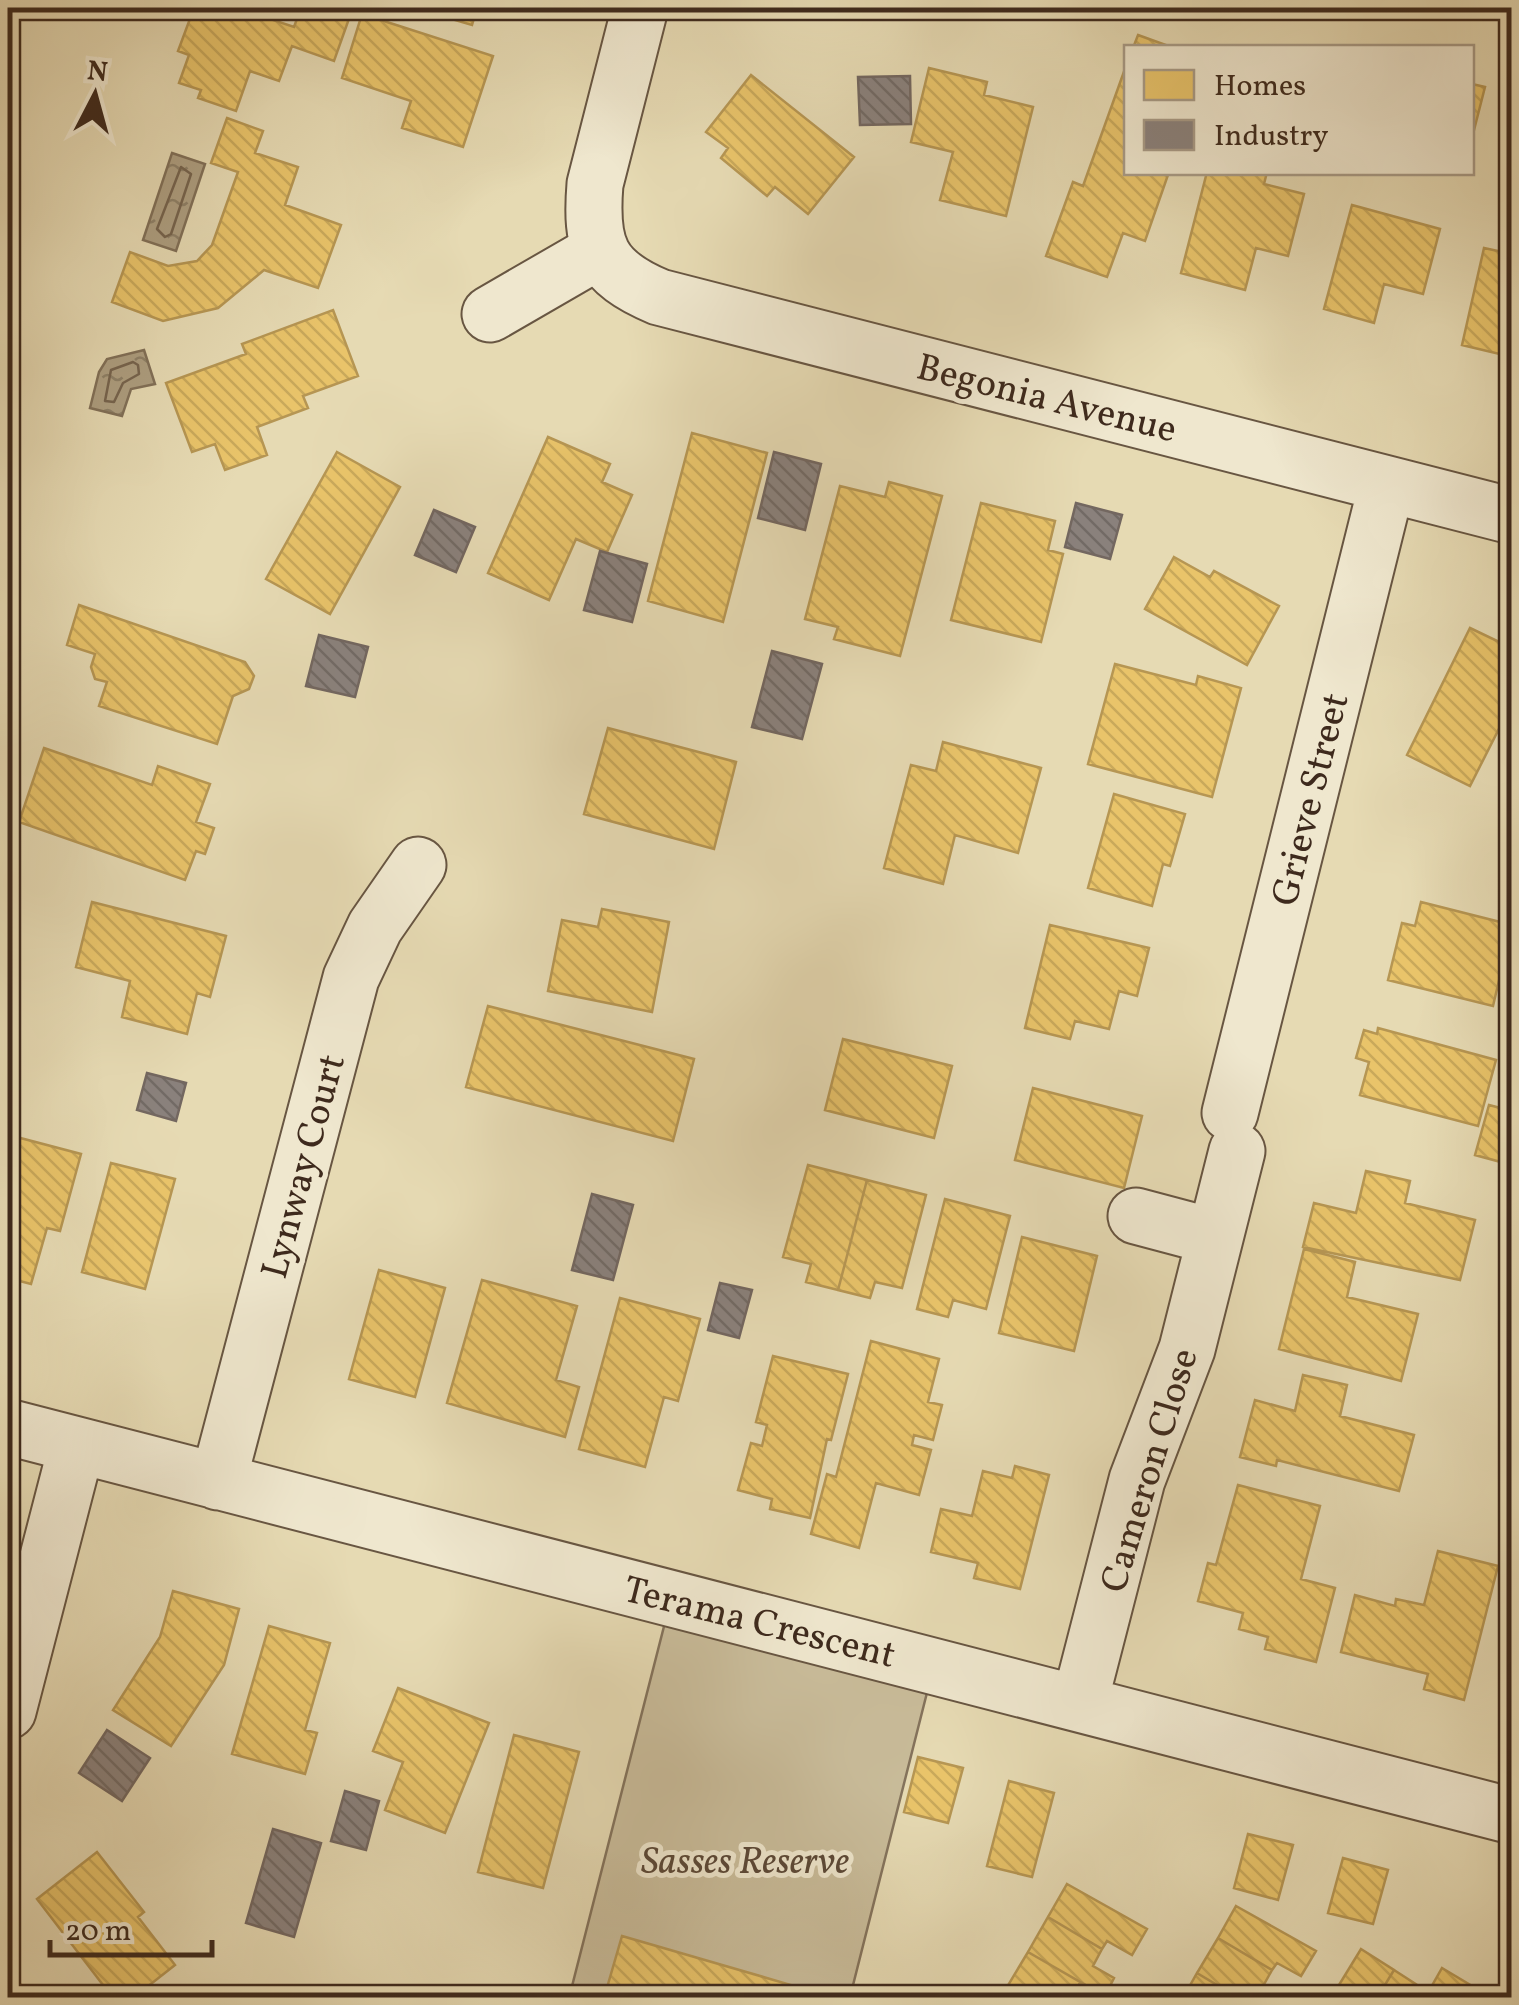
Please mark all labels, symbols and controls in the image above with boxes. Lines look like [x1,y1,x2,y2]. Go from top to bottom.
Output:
north arrow [45,45,145,145]
legend [1124,45,1474,175]
text: N [85,52,109,93]
text: Homes [1214,66,1306,108]
text: Industry [1214,116,1329,158]
street label: Begonia Avenue [911,342,1182,458]
street label: Grieve Street [1260,688,1364,912]
street label: Lynway Court [250,1049,361,1285]
street label: Cameron Close [1089,1343,1214,1599]
street label: Terama Crescent [618,1565,901,1684]
park label: Sasses Reserve [641,1837,849,1890]
scale bar [50,1895,212,1957]
text: 20 m [65,1911,131,1953]

